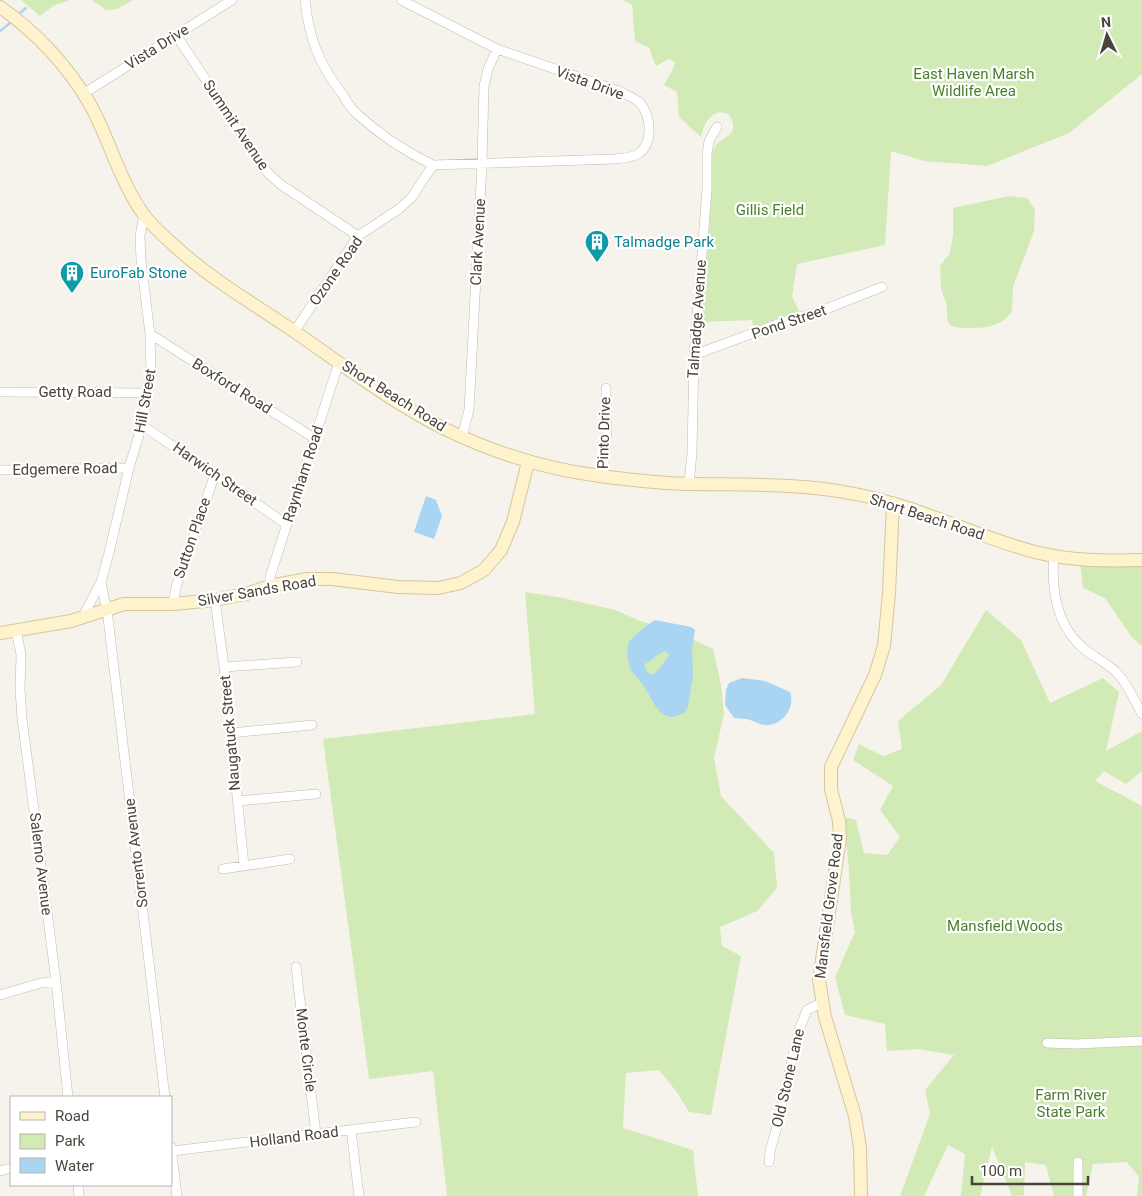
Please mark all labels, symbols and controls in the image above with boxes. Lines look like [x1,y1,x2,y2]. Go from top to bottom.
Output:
north arrow [1082,10,1132,60]
text: N [1100,14,1111,30]
street label: Vista Drive [122,20,192,74]
street label: Vista Drive [553,62,627,104]
park label: East Haven Marsh Wildlife Area [913,65,1035,100]
street label: Summit Avenue [199,77,273,174]
street label: Clark Avenue [467,198,489,286]
park label: Gillis Field [736,201,804,219]
building icon: Talmadge Park [584,229,610,263]
street label: Ozone Road [306,233,366,309]
place label: Talmadge Park [614,233,714,251]
street label: Talmadge Avenue [684,259,710,379]
building icon: EuroFab Stone [59,260,85,294]
place label: EuroFab Stone [90,264,187,282]
street label: Pond Street [749,301,829,343]
street label: Boxford Road [189,354,275,418]
street label: Short Beach Road [339,357,449,435]
street label: Hill Street [130,367,160,435]
street label: Getty Road [38,383,112,401]
street label: Pinto Drive [594,397,614,469]
street label: Raynham Road [279,423,327,525]
street label: Harwich Street [170,438,261,510]
street label: Edgemere Road [12,459,118,479]
street label: Short Beach Road [867,490,987,544]
street label: Sutton Place [170,495,214,581]
street label: Silver Sands Road [196,572,318,610]
street label: Naugatuck Street [216,675,244,791]
street label: Sorrento Avenue [120,797,152,909]
street label: Salerno Avenue [26,812,56,916]
street label: Mansfield Grove Road [811,832,847,980]
park label: Mansfield Woods [947,917,1063,935]
street label: Monte Circle [292,1007,320,1093]
street label: Old Stone Lane [768,1027,808,1129]
park label: Farm River State Park [1035,1086,1107,1121]
legend [10,1096,172,1186]
text: Road [55,1107,89,1125]
street label: Holland Road [248,1123,340,1151]
text: Park [55,1132,86,1150]
scale bar [972,1154,1088,1186]
text: Water [55,1157,94,1175]
text: 100 m [980,1162,1022,1180]

